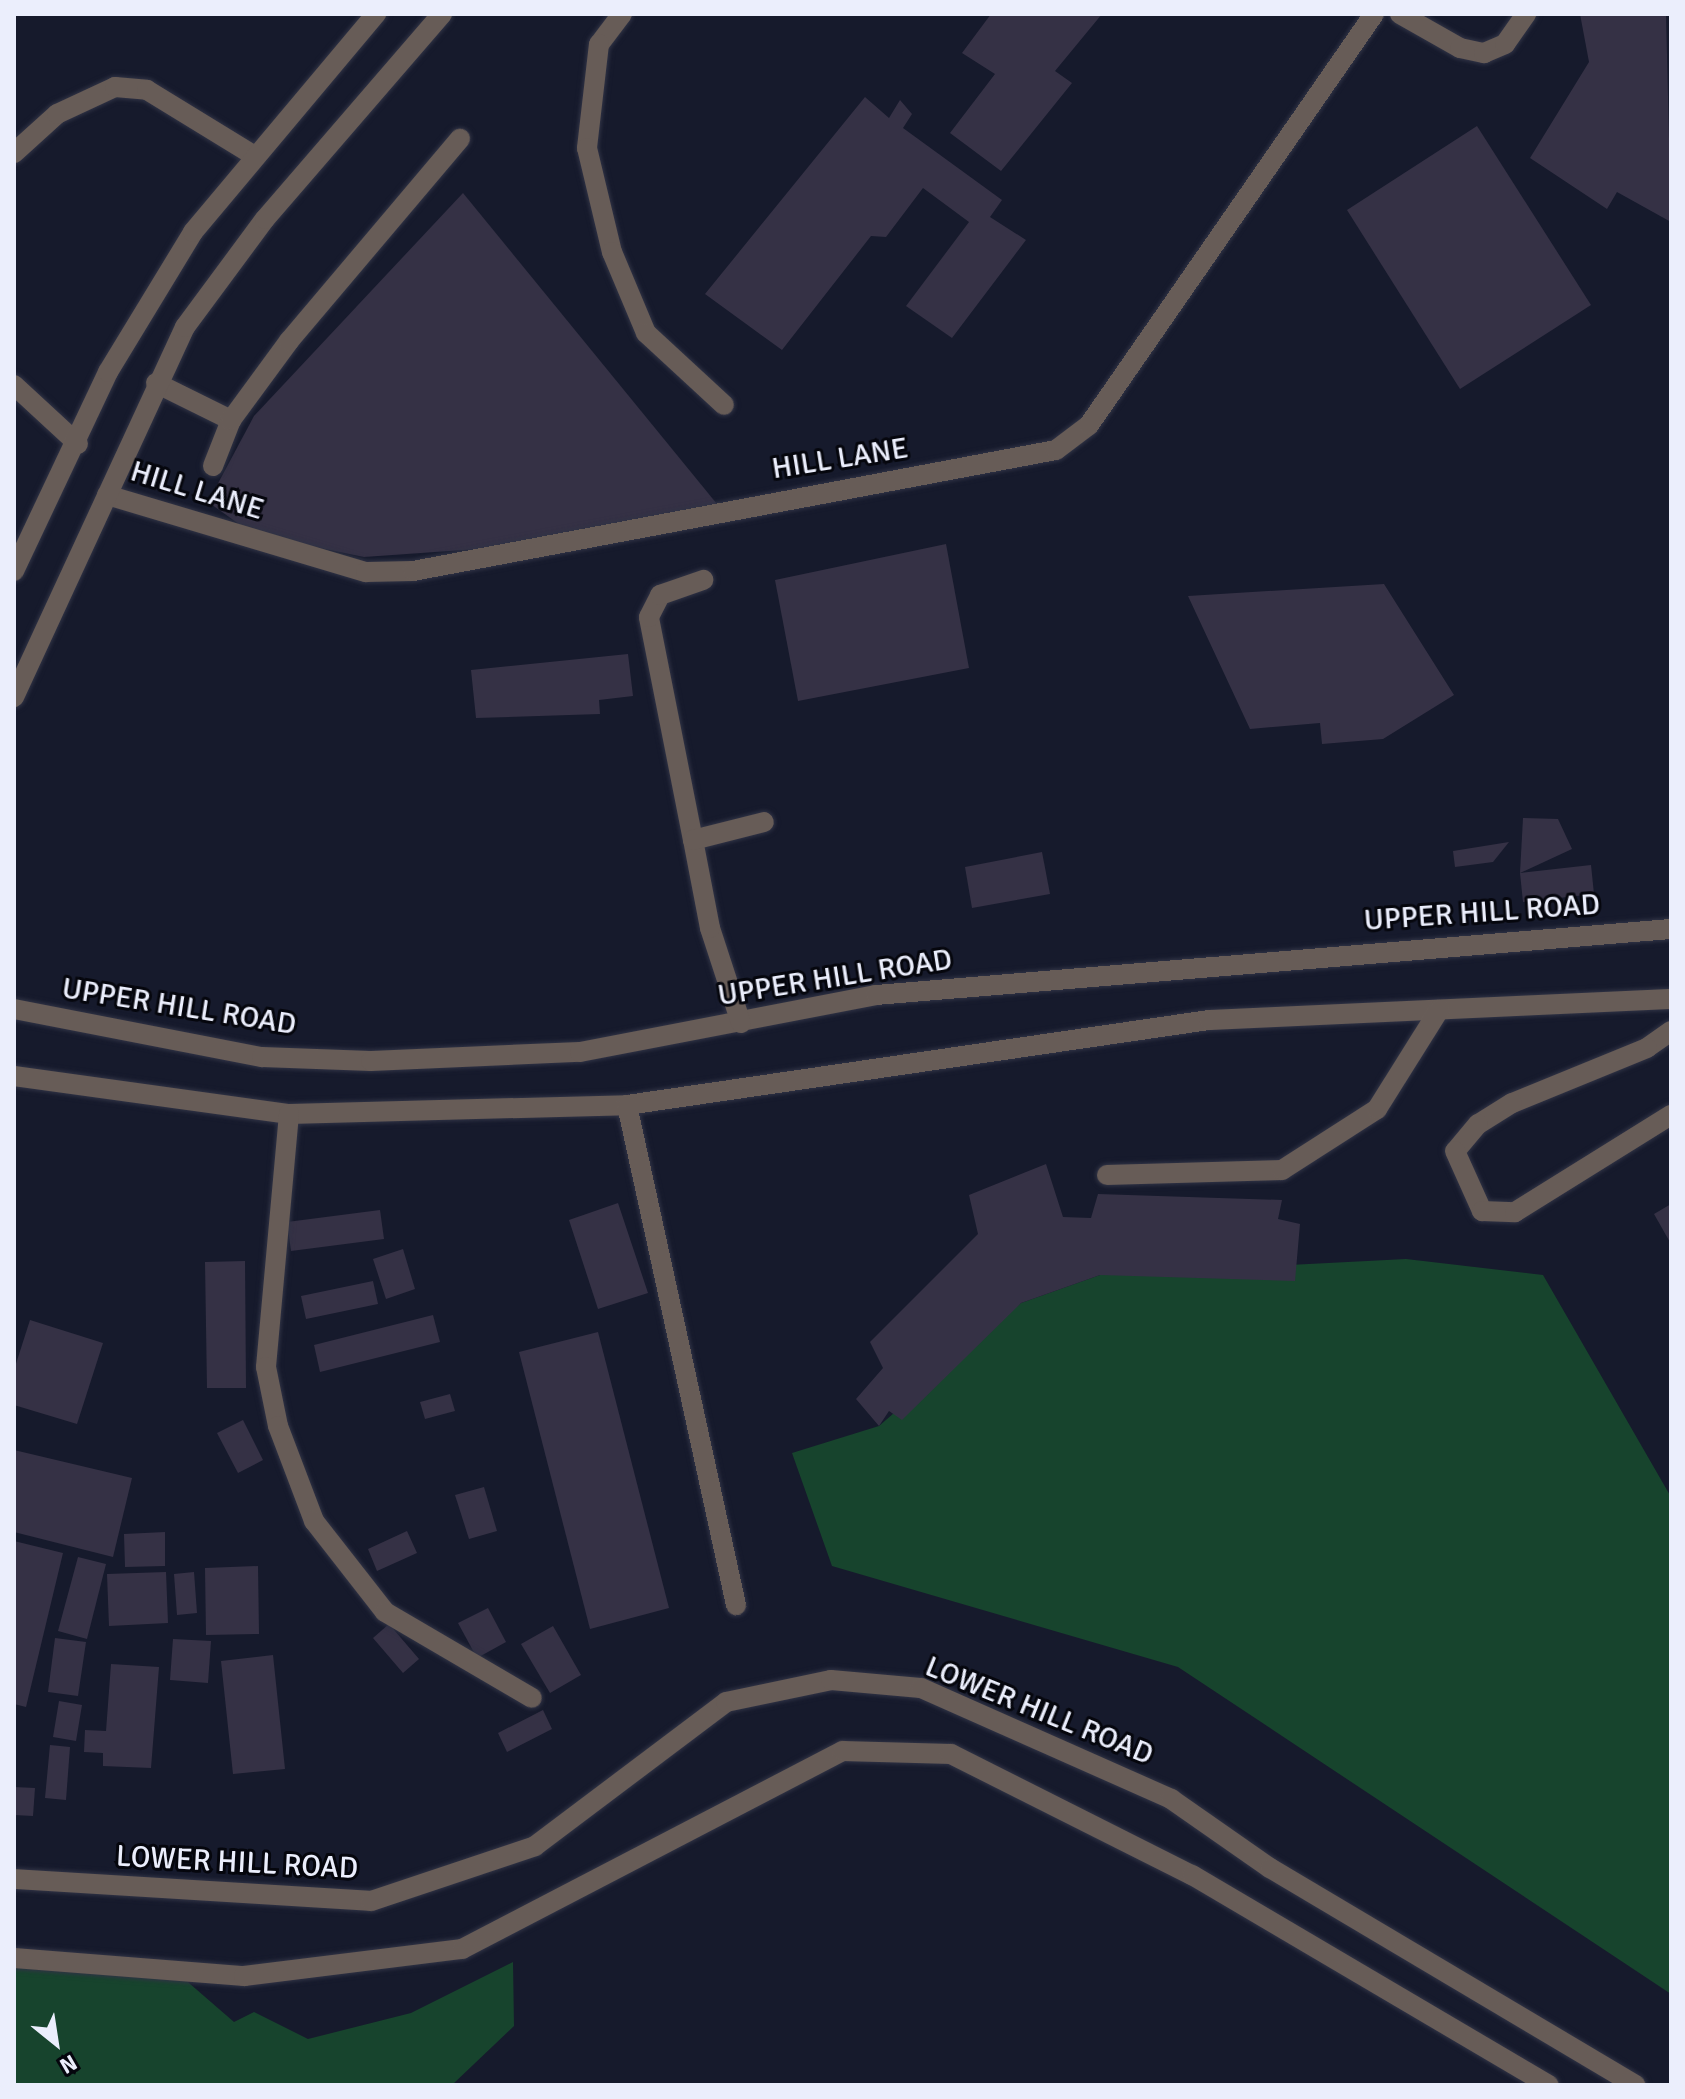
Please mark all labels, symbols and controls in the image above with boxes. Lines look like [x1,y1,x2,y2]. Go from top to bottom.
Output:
street label: HILL LANE [769,430,911,488]
street label: HILL LANE [126,454,268,528]
street label: UPPER HILL ROAD [1363,887,1601,939]
street label: UPPER HILL ROAD [715,942,955,1014]
street label: UPPER HILL ROAD [59,971,299,1043]
street label: LOWER HILL ROAD [920,1649,1158,1773]
street label: LOWER HILL ROAD [115,1839,359,1887]
north arrow [16,2003,96,2083]
text: N [55,2049,82,2080]

